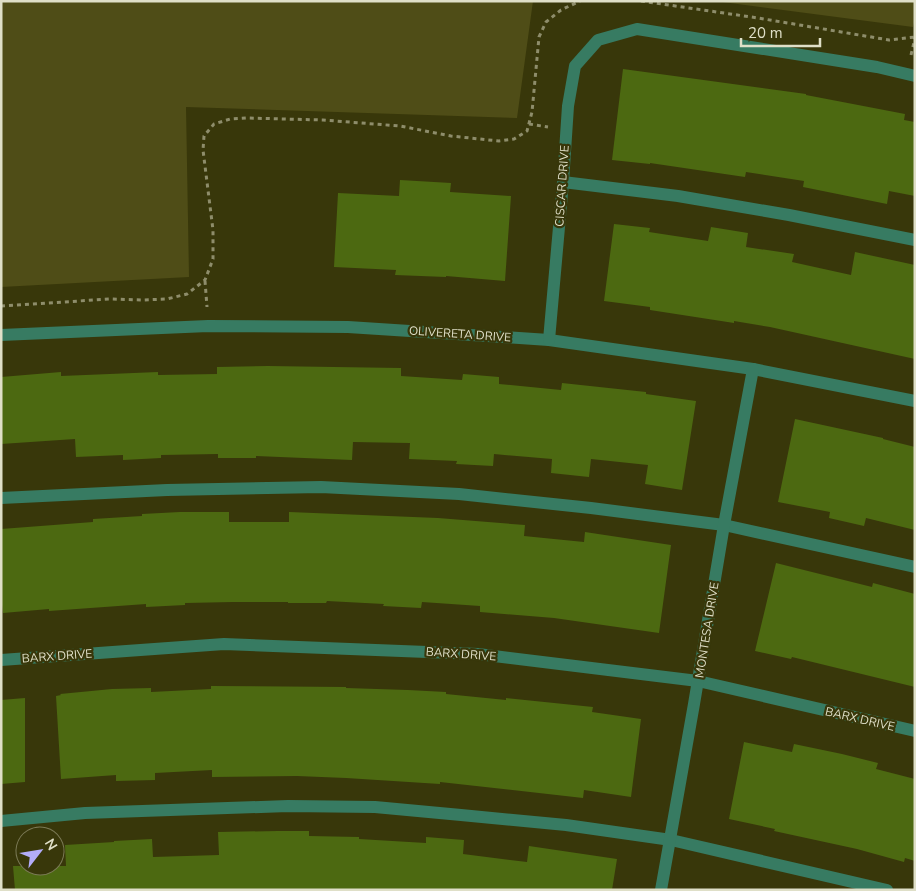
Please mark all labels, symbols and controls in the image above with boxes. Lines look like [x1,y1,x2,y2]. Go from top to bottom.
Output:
scale bar [741,15,820,47]
text: 20 m [748,23,783,43]
street label: CISCAR DRIVE [551,145,573,227]
street label: OLIVERETA DRIVE [408,322,512,346]
street label: MONTESA DRIVE [692,581,722,679]
street label: BARX DRIVE [425,644,497,664]
street label: BARX DRIVE [21,646,93,666]
street label: BARX DRIVE [824,703,896,735]
north arrow [15,826,65,876]
text: N [40,835,62,854]

